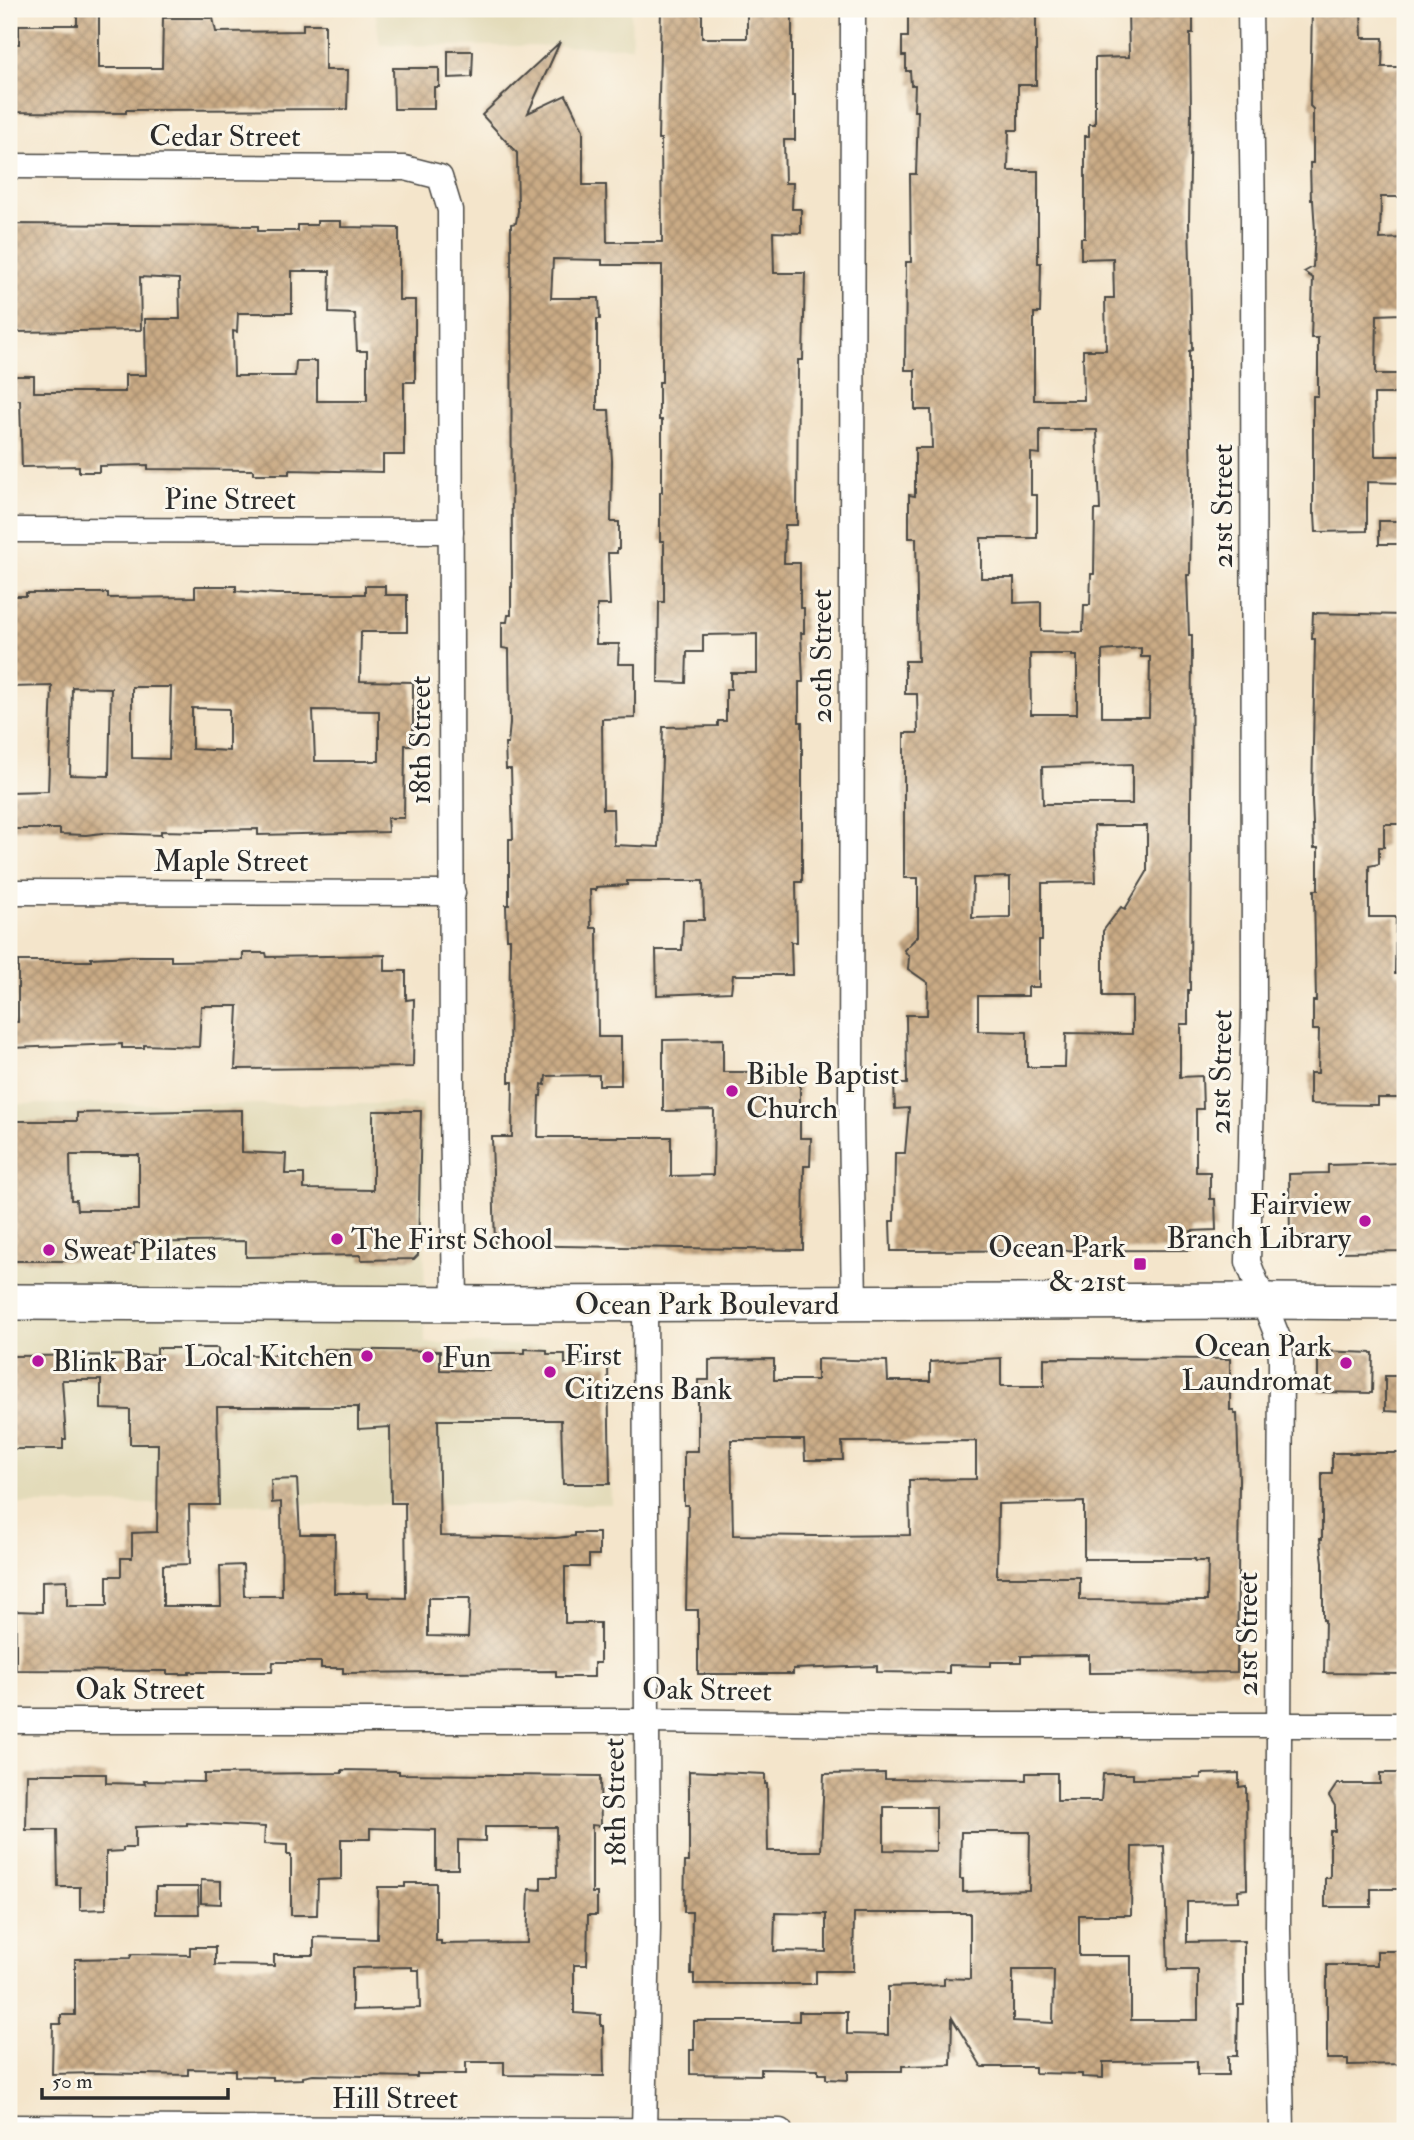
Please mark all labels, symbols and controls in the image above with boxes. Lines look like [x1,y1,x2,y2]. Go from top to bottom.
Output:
street label: Cedar Street [149,118,301,155]
street label: 21st Street [1204,443,1241,568]
street label: Pine Street [164,481,296,518]
street label: 20th Street [803,588,840,723]
street label: 18th Street [402,675,439,804]
street label: Maple Street [154,843,309,880]
street label: 21st Street [1201,1009,1241,1135]
place label: Bible Baptist Church [746,1056,899,1127]
marker: Bible Baptist Church [724,1083,740,1099]
place label: Fairview Branch Library [1166,1186,1352,1257]
marker: Fairview Branch Library [1357,1213,1373,1229]
place label: The First School [351,1221,553,1258]
place label: Ocean Park & 21st [988,1229,1126,1300]
marker: The First School [329,1231,345,1247]
place label: Sweat Pilates [63,1232,217,1269]
marker: Sweat Pilates [41,1242,57,1258]
marker: Ocean Park & 21st [1132,1256,1148,1272]
street label: Ocean Park Boulevard [575,1286,840,1323]
place label: Ocean Park Laundromat [1181,1328,1332,1399]
place label: First Citizens Bank [564,1337,732,1408]
place label: Local Kitchen [184,1338,353,1375]
place label: Fun [442,1339,491,1376]
place label: Blink Bar [52,1343,167,1380]
marker: Local Kitchen [359,1348,375,1364]
marker: Fun [420,1349,436,1365]
marker: Blink Bar [30,1353,46,1369]
marker: Ocean Park Laundromat [1338,1355,1354,1371]
marker: First Citizens Bank [542,1364,558,1380]
street label: 21st Street [1229,1571,1266,1696]
street label: Oak Street [642,1670,772,1710]
street label: Oak Street [75,1671,205,1708]
street label: 18th Street [595,1737,635,1867]
scale bar [42,2056,228,2100]
text: 50 m [52,2068,93,2095]
street label: Hill Street [332,2080,459,2117]

